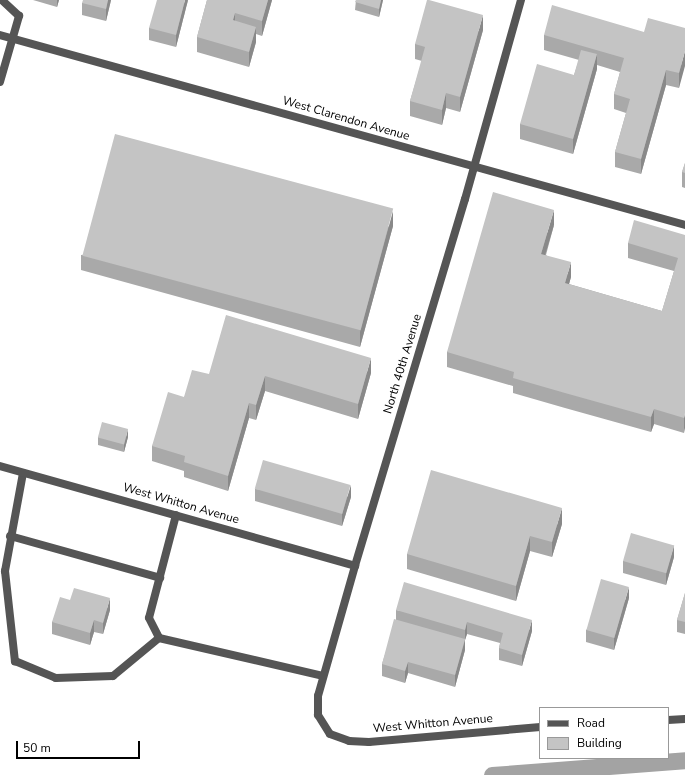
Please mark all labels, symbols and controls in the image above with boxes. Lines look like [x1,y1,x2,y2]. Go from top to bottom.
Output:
street label: West Clarendon Avenue [281,94,411,144]
street label: North 40th Avenue [381,312,425,416]
street label: West Whitton Avenue [121,481,241,527]
legend [539,707,669,759]
street label: West Whitton Avenue [372,712,494,736]
text: Road [577,715,605,731]
scale bar [18,733,142,759]
text: Building [577,735,622,751]
text: 50 m [23,740,51,756]

